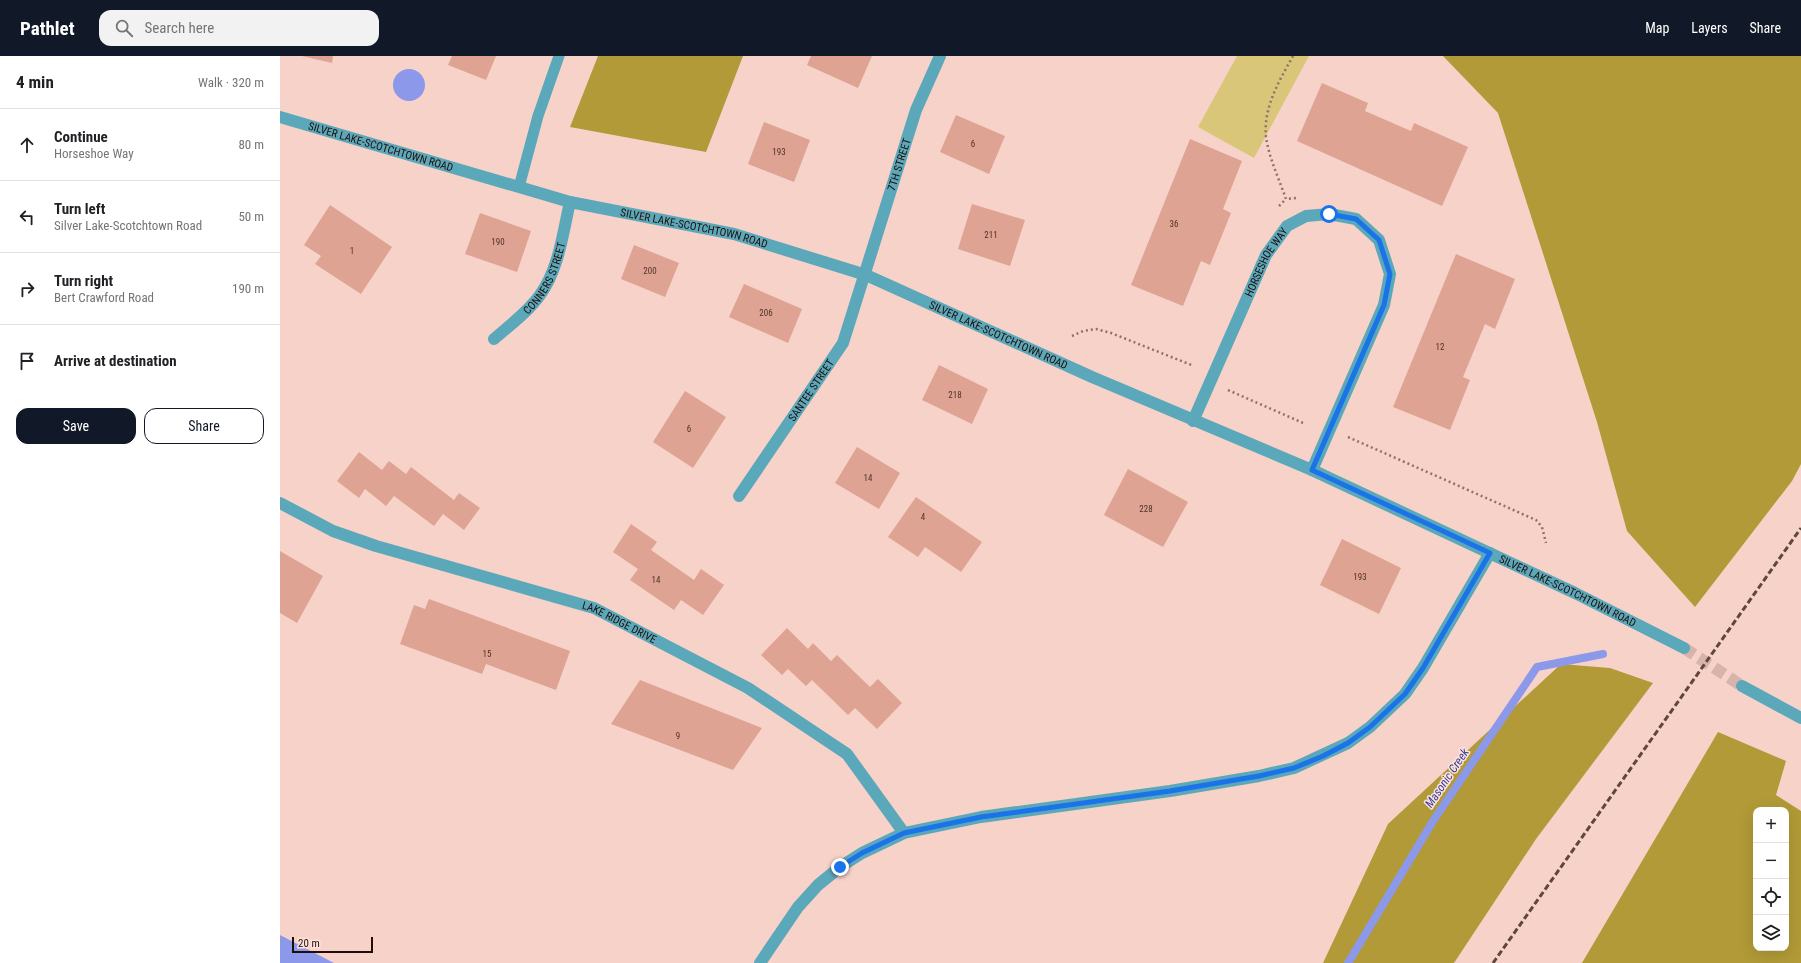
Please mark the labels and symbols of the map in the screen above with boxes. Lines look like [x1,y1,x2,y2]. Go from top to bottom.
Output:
street label: SILVER LAKE-SCOTCHTOWN ROAD [307,119,455,174]
street label: 7TH STREET [885,136,913,193]
house number: 6 [971,139,975,149]
house number: 193 [772,147,786,157]
street label: SILVER LAKE-SCOTCHTOWN ROAD [619,205,769,251]
route start [1320,205,1338,223]
house number: 36 [1170,219,1178,229]
street label: HORSESHOE WAY [1242,225,1290,299]
house number: 211 [984,230,998,240]
house number: 190 [491,237,505,247]
street label: CONNERS STREET [520,240,568,317]
house number: 1 [350,246,354,256]
house number: 200 [643,266,657,276]
street label: SILVER LAKE-SCOTCHTOWN ROAD [927,298,1070,372]
house number: 206 [759,308,773,318]
house number: 12 [1436,342,1445,352]
street label: SANTEE STREET [785,356,837,424]
house number: 218 [948,390,962,400]
house number: 6 [687,424,691,434]
house number: 14 [864,473,873,483]
house number: 228 [1139,504,1153,514]
house number: 4 [921,512,926,522]
street label: SILVER LAKE-SCOTCHTOWN ROAD [1497,552,1638,629]
house number: 193 [1353,572,1367,582]
house number: 14 [652,575,661,585]
street label: LAKE RIDGE DRIVE [581,598,659,646]
house number: 15 [483,649,492,659]
house number: 9 [676,731,680,741]
water label: Masonic Creek [1422,745,1472,810]
route end [831,858,849,876]
scale bar [292,935,373,954]

